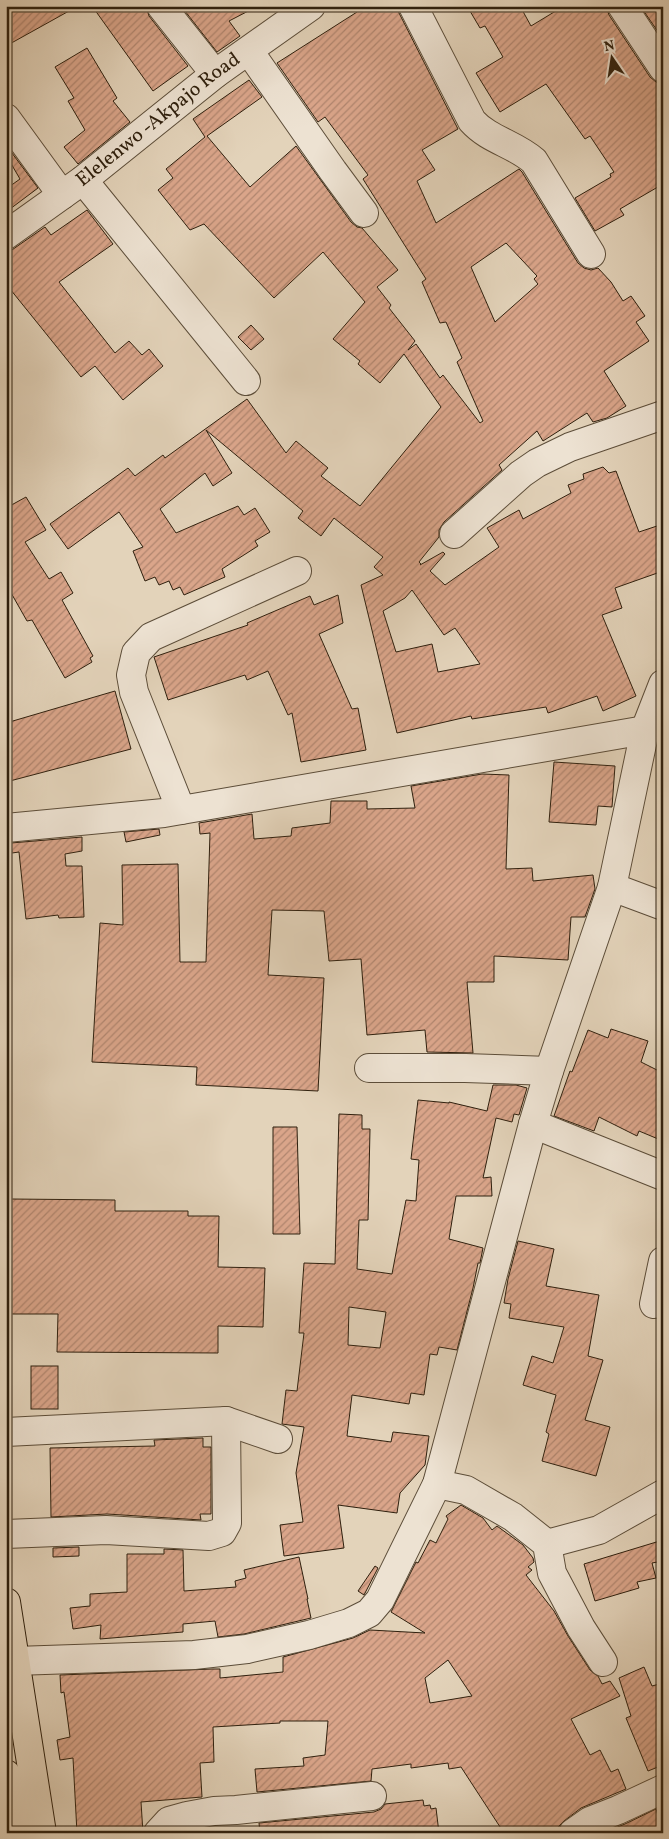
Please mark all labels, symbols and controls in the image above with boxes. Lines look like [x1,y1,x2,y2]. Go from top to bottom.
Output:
north arrow [586,32,636,82]
text: N [602,36,617,57]
street label: Elelenwo -Akpajo Road [70,46,246,194]

